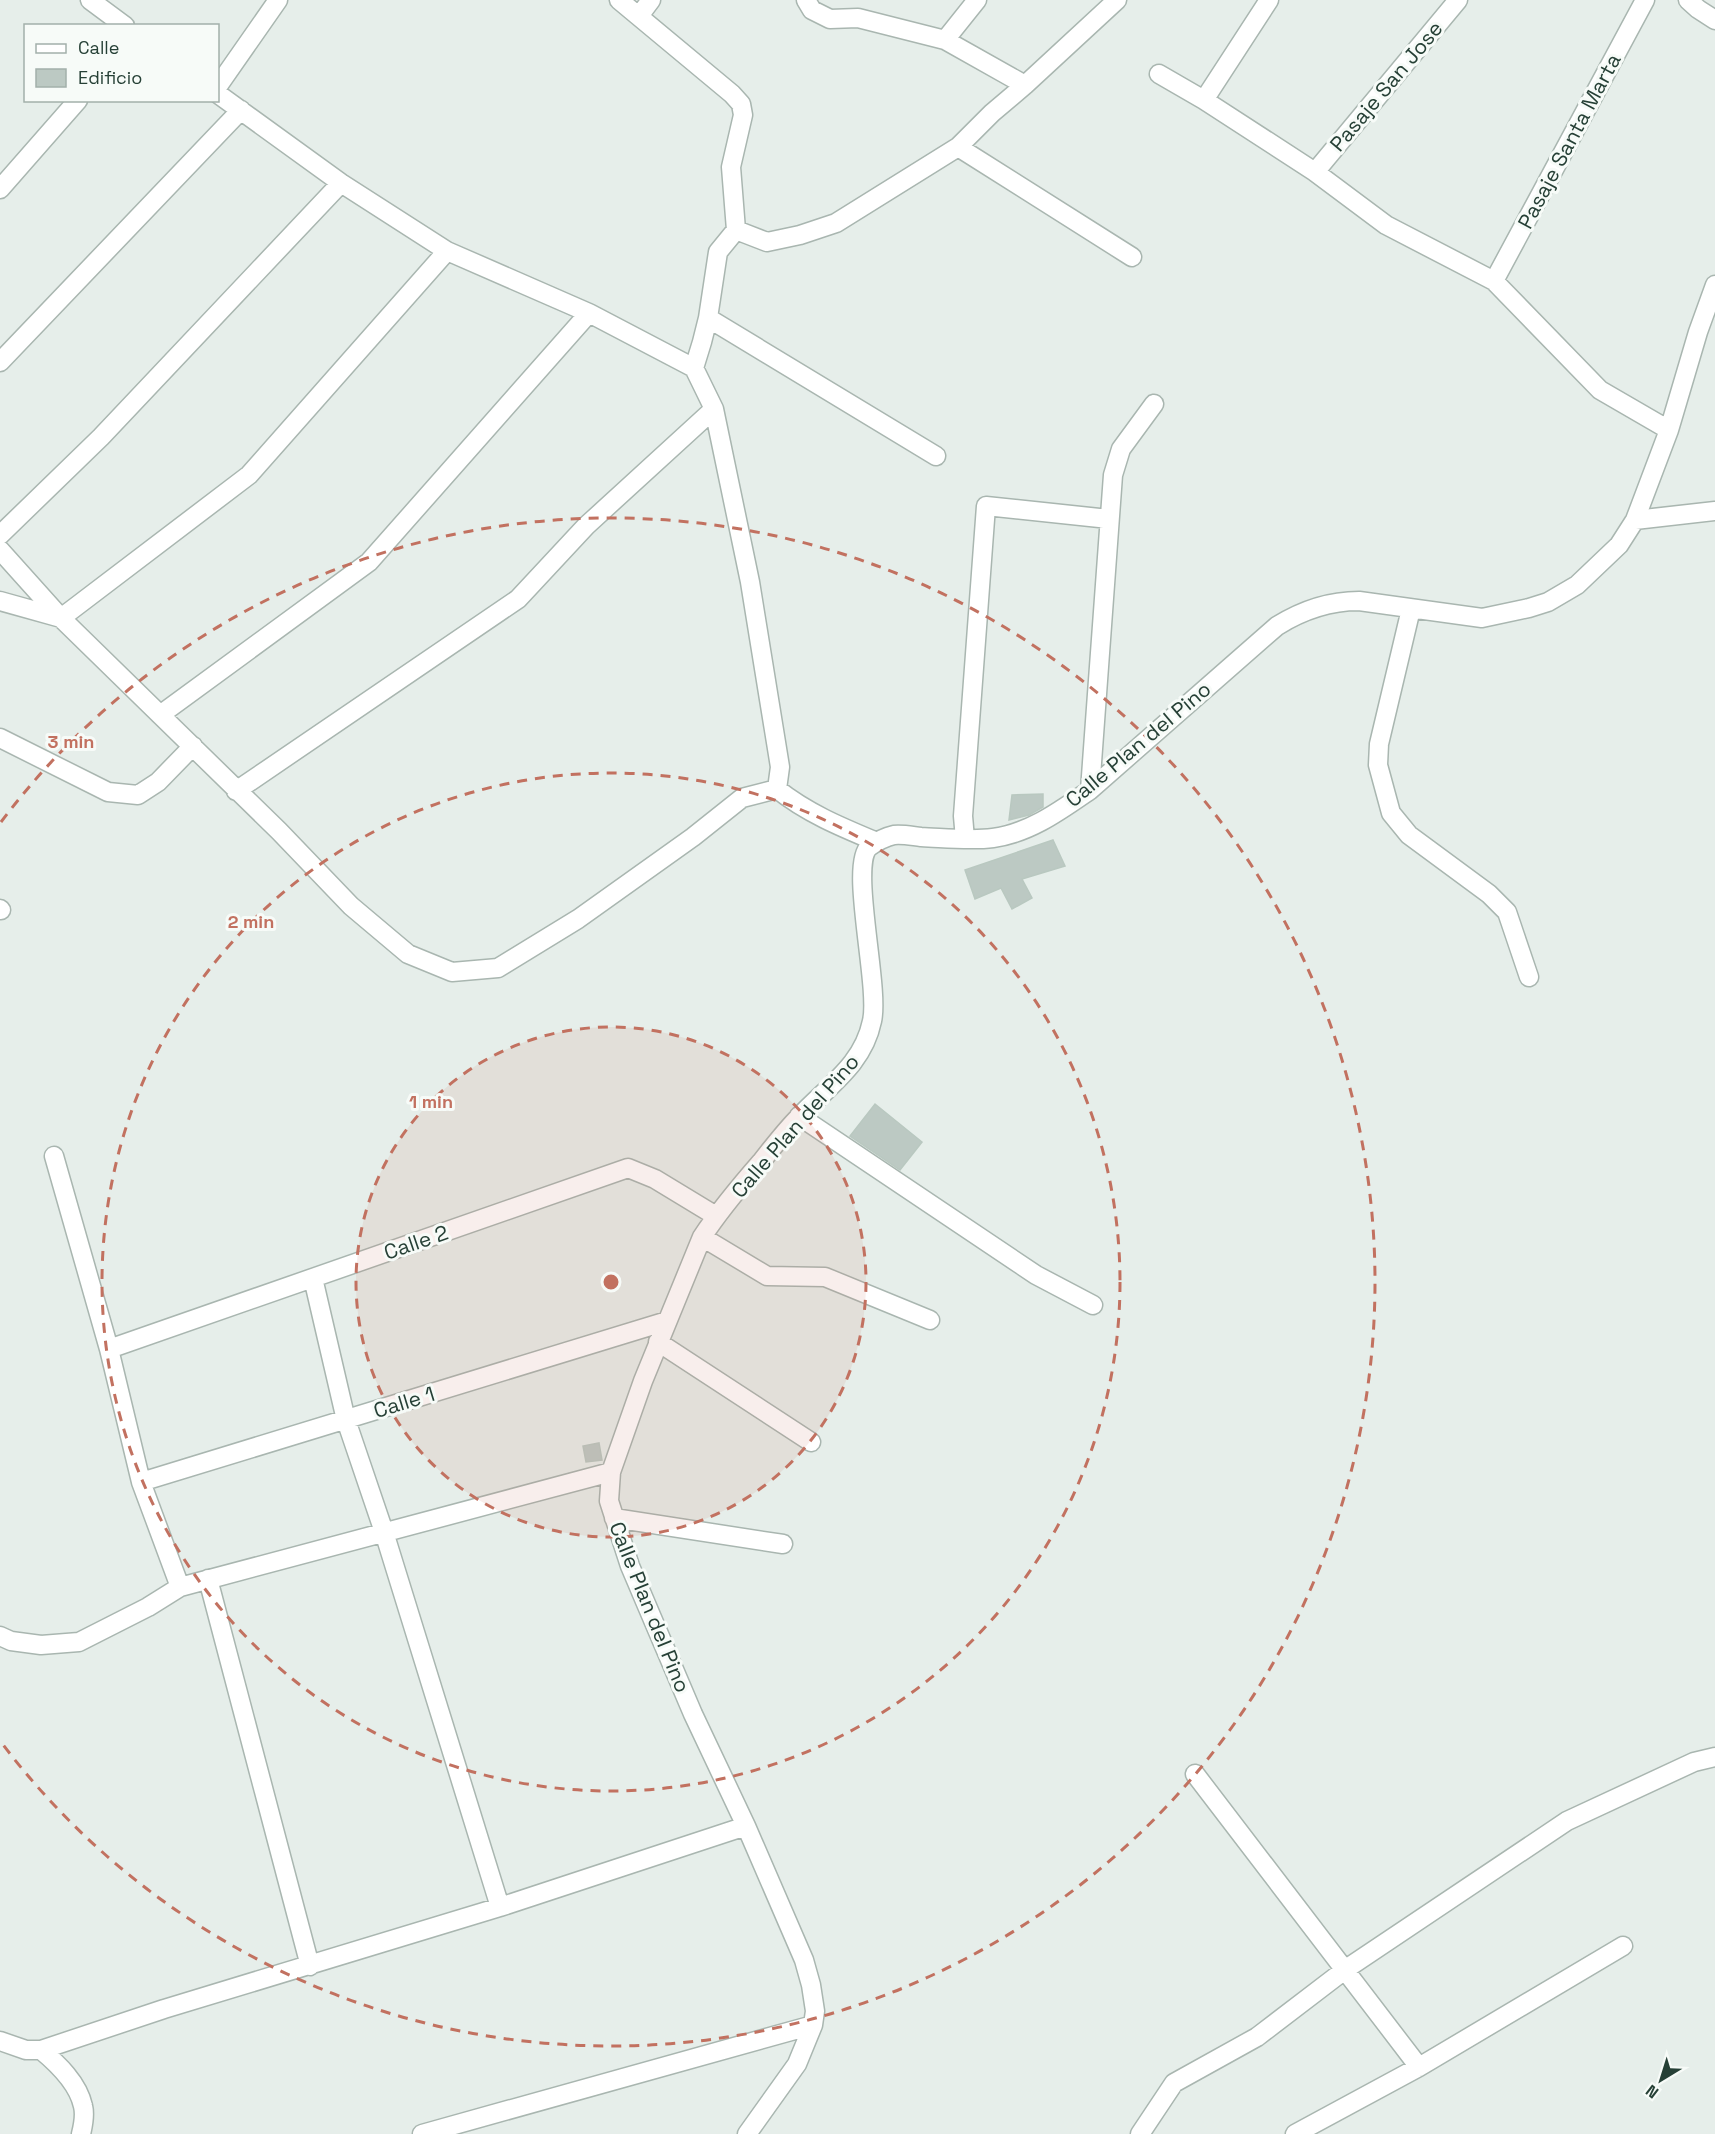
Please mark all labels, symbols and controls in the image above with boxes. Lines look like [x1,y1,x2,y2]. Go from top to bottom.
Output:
street label: Pasaje San Jose [1324,15,1448,157]
legend [24,24,219,102]
text: Calle [78,36,119,59]
street label: Pasaje Santa Marta [1511,49,1627,233]
text: Edificio [78,66,142,89]
street label: Calle Plan del Pino [1060,675,1216,813]
text: 3 min [48,730,94,753]
text: 2 min [228,910,274,933]
street label: Calle Plan del Pino [725,1049,865,1203]
text: 1 min [409,1090,453,1113]
street label: Calle 2 [380,1218,452,1266]
centre of rings [601,1272,621,1292]
street label: Calle 1 [370,1380,438,1424]
street label: Calle Plan del Pino [603,1518,697,1696]
north arrow [1631,2050,1691,2110]
text: N [1641,2080,1663,2103]

